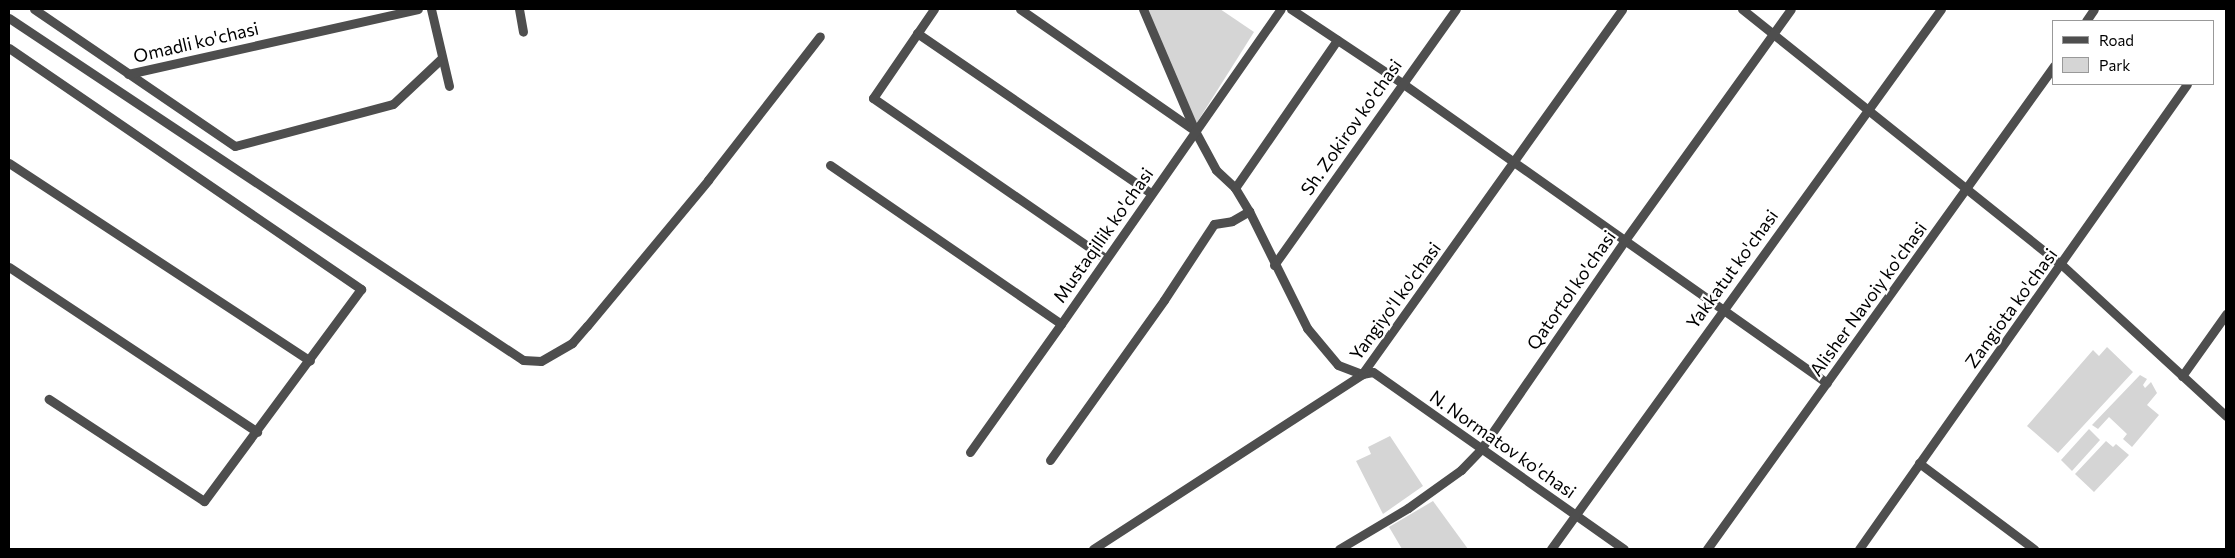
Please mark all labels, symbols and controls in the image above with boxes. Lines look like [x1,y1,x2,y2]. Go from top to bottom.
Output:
street label: Omadli ko'chasi [131,17,261,67]
legend [2052,20,2215,85]
text: Road [2099,31,2134,49]
street label: Sh. Zokirov ko'chasi [1296,55,1406,199]
text: Park [2099,56,2130,74]
street label: Mustaqillik ko'chasi [1048,163,1158,307]
street label: Yakkatut ko'chasi [1682,205,1782,333]
street label: Alisher Navoiy ko'chasi [1805,218,1931,380]
street label: Qatortol ko'chasi [1522,226,1620,354]
street label: Yangiyo'l ko'chasi [1345,238,1445,364]
street label: Zangiota ko'chasi [1960,244,2062,372]
street label: N. Normatov ko'chasi [1426,385,1580,503]

